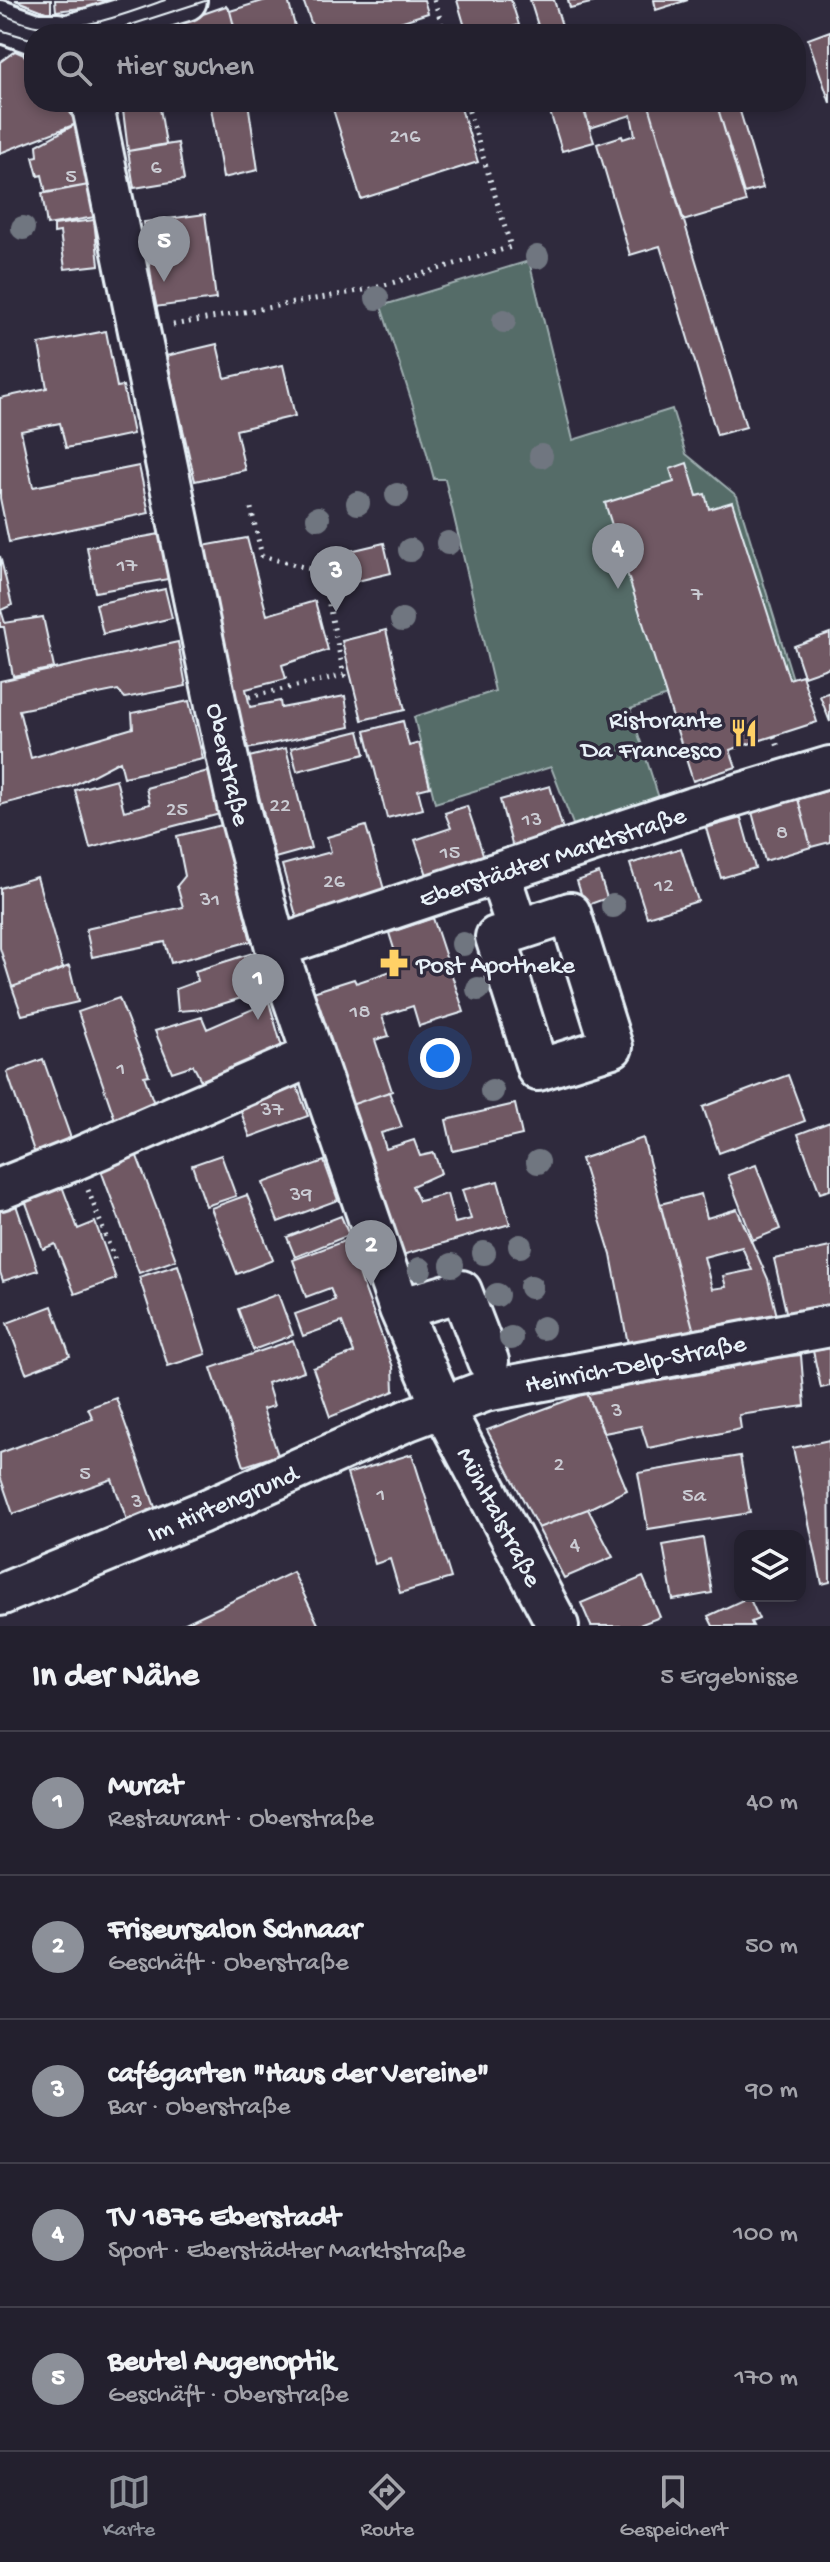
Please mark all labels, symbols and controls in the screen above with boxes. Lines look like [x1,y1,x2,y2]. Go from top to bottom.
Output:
search box [24,24,806,112]
icon: search [52,46,96,90]
text: Hier suchen [116,51,254,86]
house number: 216 [390,125,421,151]
house number: 6 [150,156,162,182]
house number: 5 [65,165,77,191]
pin: 5 [138,216,190,282]
pin: 4 [592,523,644,589]
pin: 3 [310,546,362,612]
house number: 17 [116,554,138,580]
house number: 7 [690,583,703,609]
street label: Oberstraße [196,701,255,830]
place label: Ristorante Da Francesco [579,707,723,768]
restaurant icon: Ristorante Da Francesco [729,718,759,748]
house number: 22 [269,794,291,820]
house number: 25 [166,798,188,824]
street label: Eberstädter Marktstraße [416,801,691,917]
house number: 13 [521,808,542,834]
house number: 8 [776,821,788,847]
house number: 15 [439,841,460,867]
house number: 26 [323,870,346,896]
house number: 12 [653,874,674,900]
house number: 31 [199,888,220,914]
pharmacy icon: Post Apotheke [379,948,409,978]
place label: Post Apotheke [415,952,575,983]
pin: 1 [232,954,284,1020]
house number: 18 [349,1000,370,1026]
your location [420,1038,460,1078]
house number: 1 [116,1057,125,1083]
house number: 37 [260,1098,284,1124]
house number: 39 [289,1183,312,1209]
pin: 2 [345,1220,397,1286]
street label: Heinrich-Delp-Straße [523,1330,750,1403]
house number: 3 [610,1399,623,1425]
street label: Mühltalstraße [447,1443,547,1594]
house number: 2 [554,1453,565,1479]
street label: Im Hirtengrund [144,1460,305,1552]
house number: 5 [79,1462,91,1488]
house number: 1 [376,1483,385,1509]
house number: 5a [682,1484,707,1510]
house number: 3 [130,1490,143,1516]
map controls [734,1530,806,1602]
button: layers [734,1530,806,1602]
house number: 4 [570,1533,581,1559]
text: In der Nähe [32,1658,199,1698]
text: 5 Ergebnisse [660,1663,798,1694]
text: Murat [108,1770,182,1805]
text: 1 [53,1788,63,1819]
text: 40 m [746,1788,798,1819]
text: Restaurant · Oberstraße [108,1805,374,1836]
text: Friseursalon Schnaar [108,1914,361,1949]
text: 2 [52,1932,64,1963]
text: 50 m [745,1932,798,1963]
text: Geschäft · Oberstraße [108,1949,349,1980]
text: cafégarten "Haus der Vereine" [108,2058,489,2093]
text: 3 [51,2076,65,2107]
text: 90 m [746,2076,798,2107]
text: Bar · Oberstraße [108,2093,290,2124]
text: TV 1876 Eberstadt [108,2202,340,2237]
text: 4 [52,2220,64,2251]
text: 100 m [733,2220,798,2251]
text: Sport · Eberstädter Marktstraße [108,2237,465,2268]
text: Beutel Augenoptik [108,2346,335,2381]
text: 5 [51,2364,65,2395]
text: 170 m [735,2364,798,2395]
text: Geschäft · Oberstraße [108,2381,349,2412]
tab: Karte [103,2470,155,2544]
tab: Route [361,2470,414,2544]
tab: Gespeichert [620,2470,727,2544]

